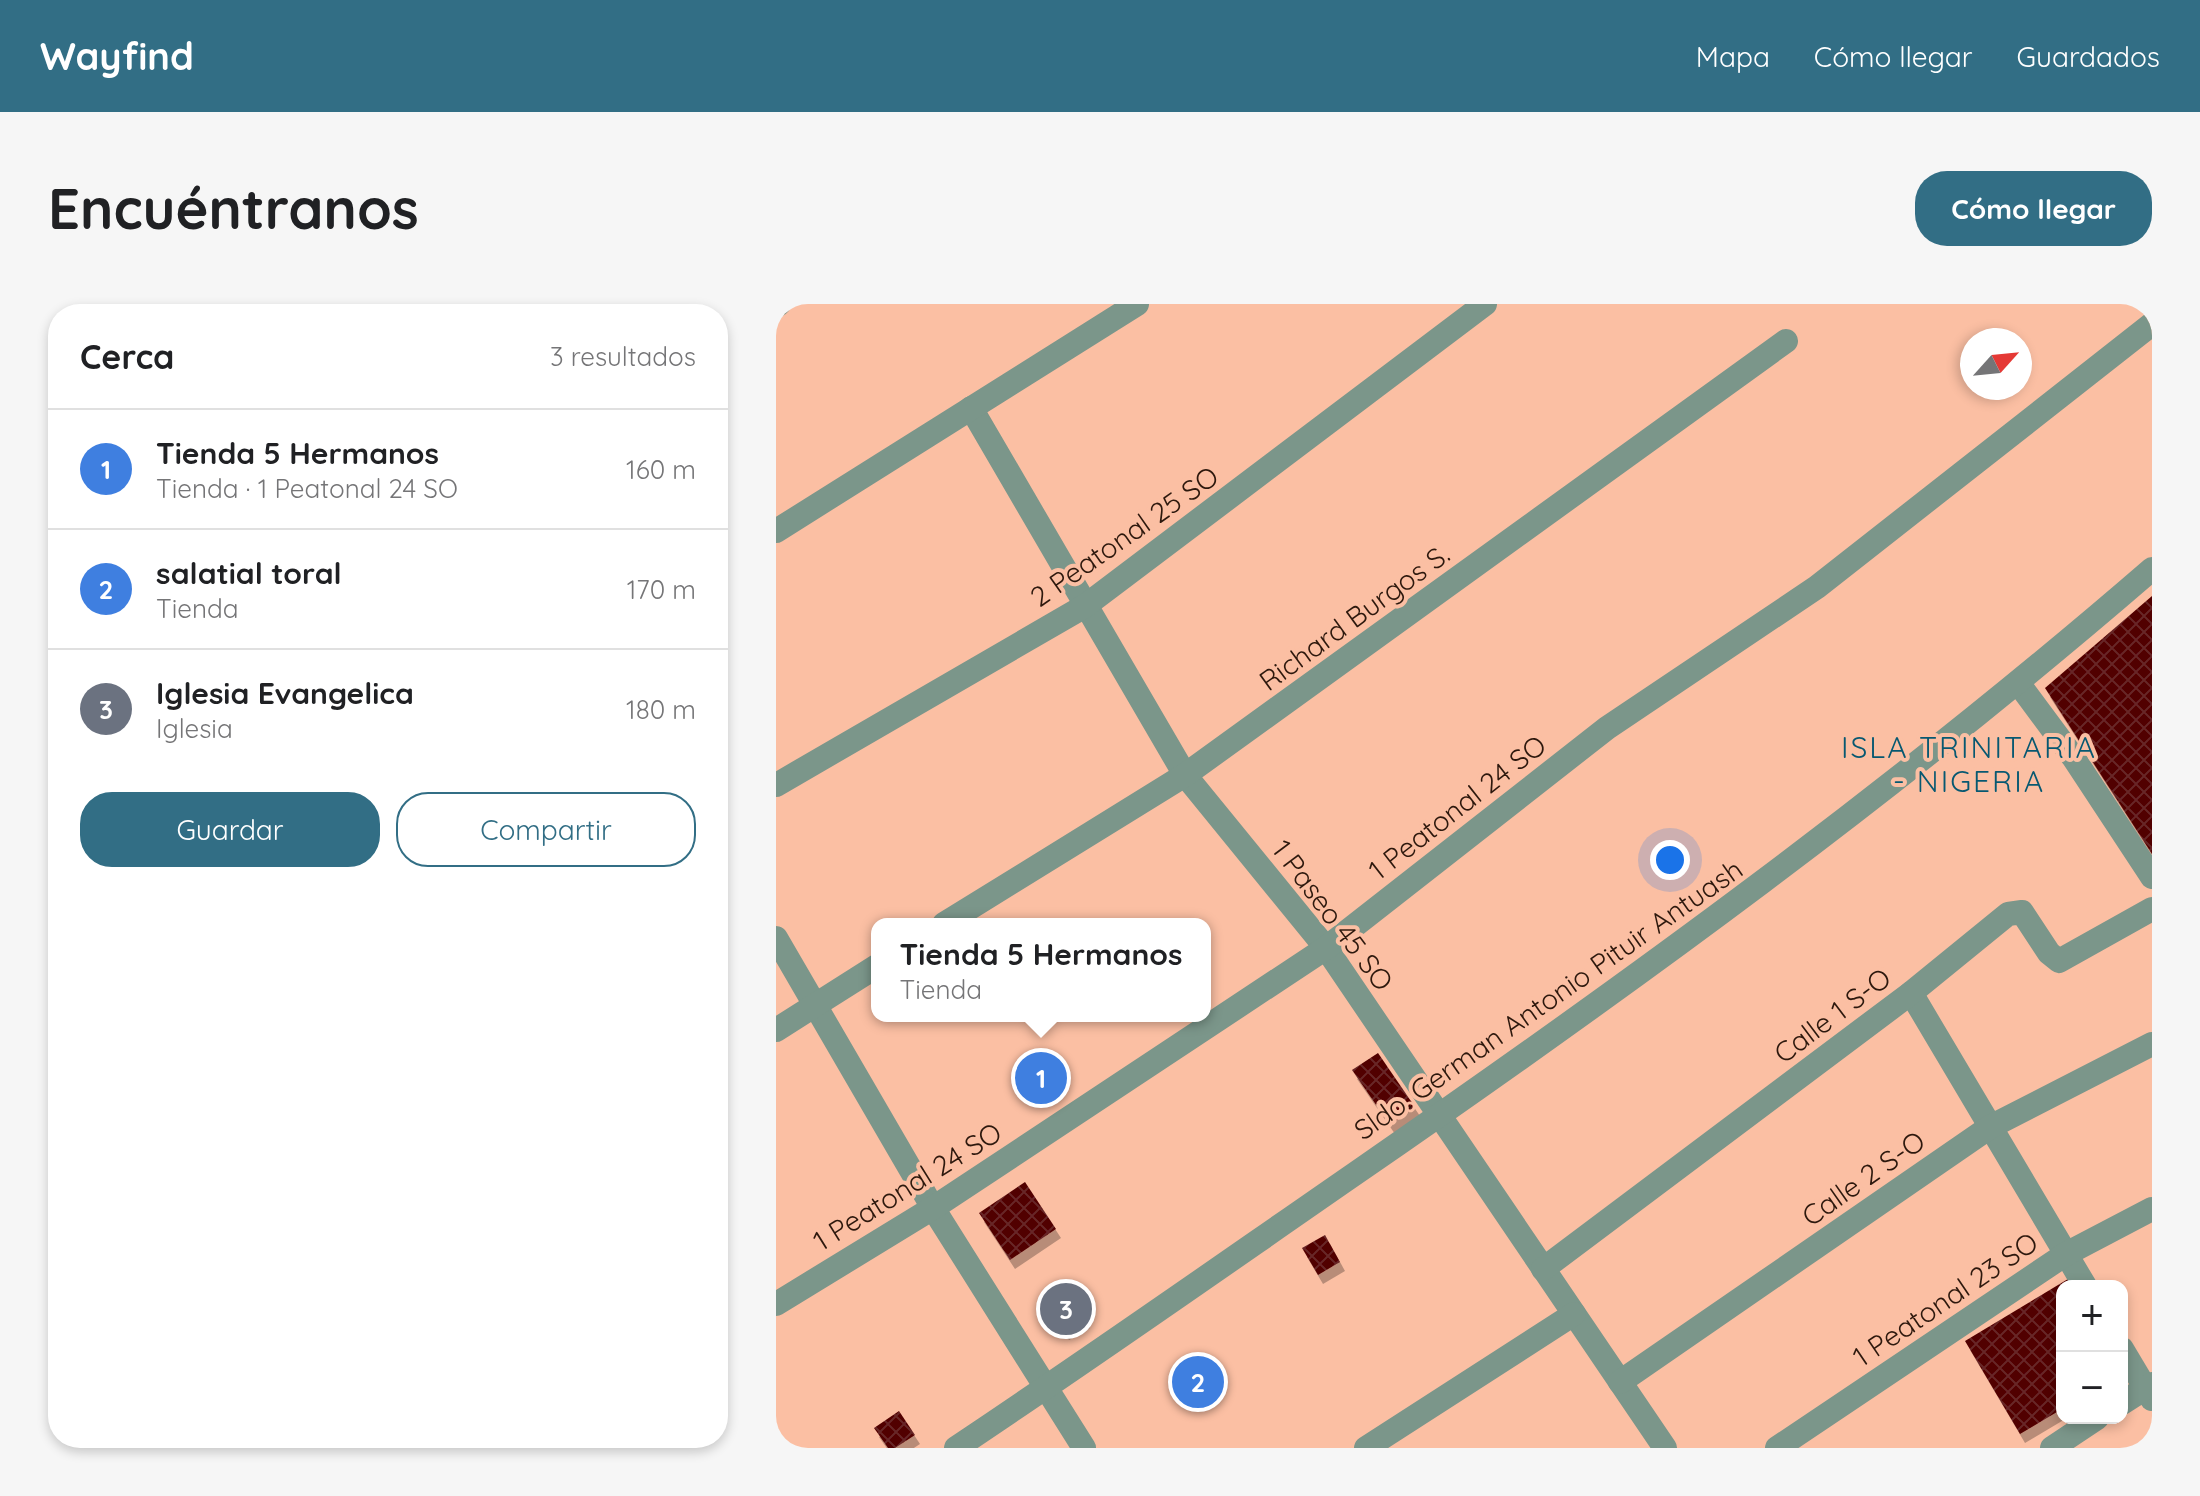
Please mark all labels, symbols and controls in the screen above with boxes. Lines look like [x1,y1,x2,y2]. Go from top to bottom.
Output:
text: Wayfind [40,32,194,80]
text: Mapa [1696,39,1770,74]
text: Cómo llegar [1814,39,1973,74]
text: Guardados [2017,39,2160,74]
button: Cómo llegar [1915,171,2152,246]
text: Encuéntranos [48,173,419,243]
north arrow [1960,328,2032,400]
text: Cerca [80,335,174,378]
text: 3 resultados [550,340,696,373]
text: Tienda 5 Hermanos [156,434,439,472]
text: 1 [101,453,111,486]
text: 160 m [626,453,696,486]
street label: 2 Peatonal 25 SO [1023,458,1225,614]
text: Tienda · 1 Peatonal 24 SO [156,472,458,505]
street label: Richard Burgos S. [1252,536,1456,698]
text: salatial toral [156,554,342,592]
text: 2 [99,573,113,606]
text: 170 m [627,573,696,606]
text: Tienda [156,592,239,625]
text: Iglesia Evangelica [156,674,414,712]
text: 3 [99,693,113,726]
text: 180 m [626,693,696,726]
text: Iglesia [156,712,233,745]
street label: 1 Peatonal 24 SO [1361,727,1553,887]
district label: ISLA TRINITARIA - NIGERIA [1841,728,2097,800]
button: Guardar [80,792,380,867]
button: Compartir [396,792,696,867]
street label: 1 Paseo 45 SO [1265,833,1401,997]
your location [1650,840,1690,880]
street label: Sldo. German Antonio Pituir Antuash [1347,851,1749,1147]
popup [871,918,1211,1022]
text: Tienda 5 Hermanos [899,935,1183,973]
street label: Calle 1 S-O [1767,960,1897,1070]
text: Tienda [899,973,982,1006]
pin: 1 [1015,1048,1067,1108]
street label: 1 Peatonal 24 SO [806,1114,1008,1258]
street label: Calle 2 S-O [1795,1123,1931,1233]
street label: 1 Peatonal 23 SO [1846,1224,2044,1374]
pin: 3 [1040,1279,1092,1339]
map controls [2056,1280,2128,1424]
button: + [2056,1280,2128,1352]
pin: 2 [1172,1352,1224,1412]
button: − [2056,1352,2128,1424]

